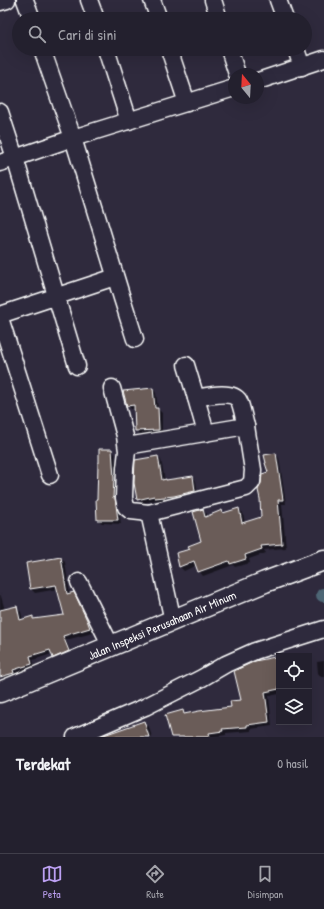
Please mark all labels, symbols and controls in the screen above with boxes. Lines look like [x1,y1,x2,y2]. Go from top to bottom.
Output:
search box [12,12,312,56]
icon: search [26,23,48,45]
text: Cari di sini [58,24,117,45]
north arrow [228,68,264,104]
street label: Jalan Inspeksi Perusahaan Air Minum [85,586,239,664]
map controls [276,653,312,725]
button: locate [276,653,312,689]
button: layers [276,689,312,725]
text: Terdekat [16,752,70,775]
text: 0 hasil [277,754,308,772]
tab: Peta [41,863,63,901]
tab: Rute [144,863,166,901]
tab: Disimpan [247,863,283,901]

